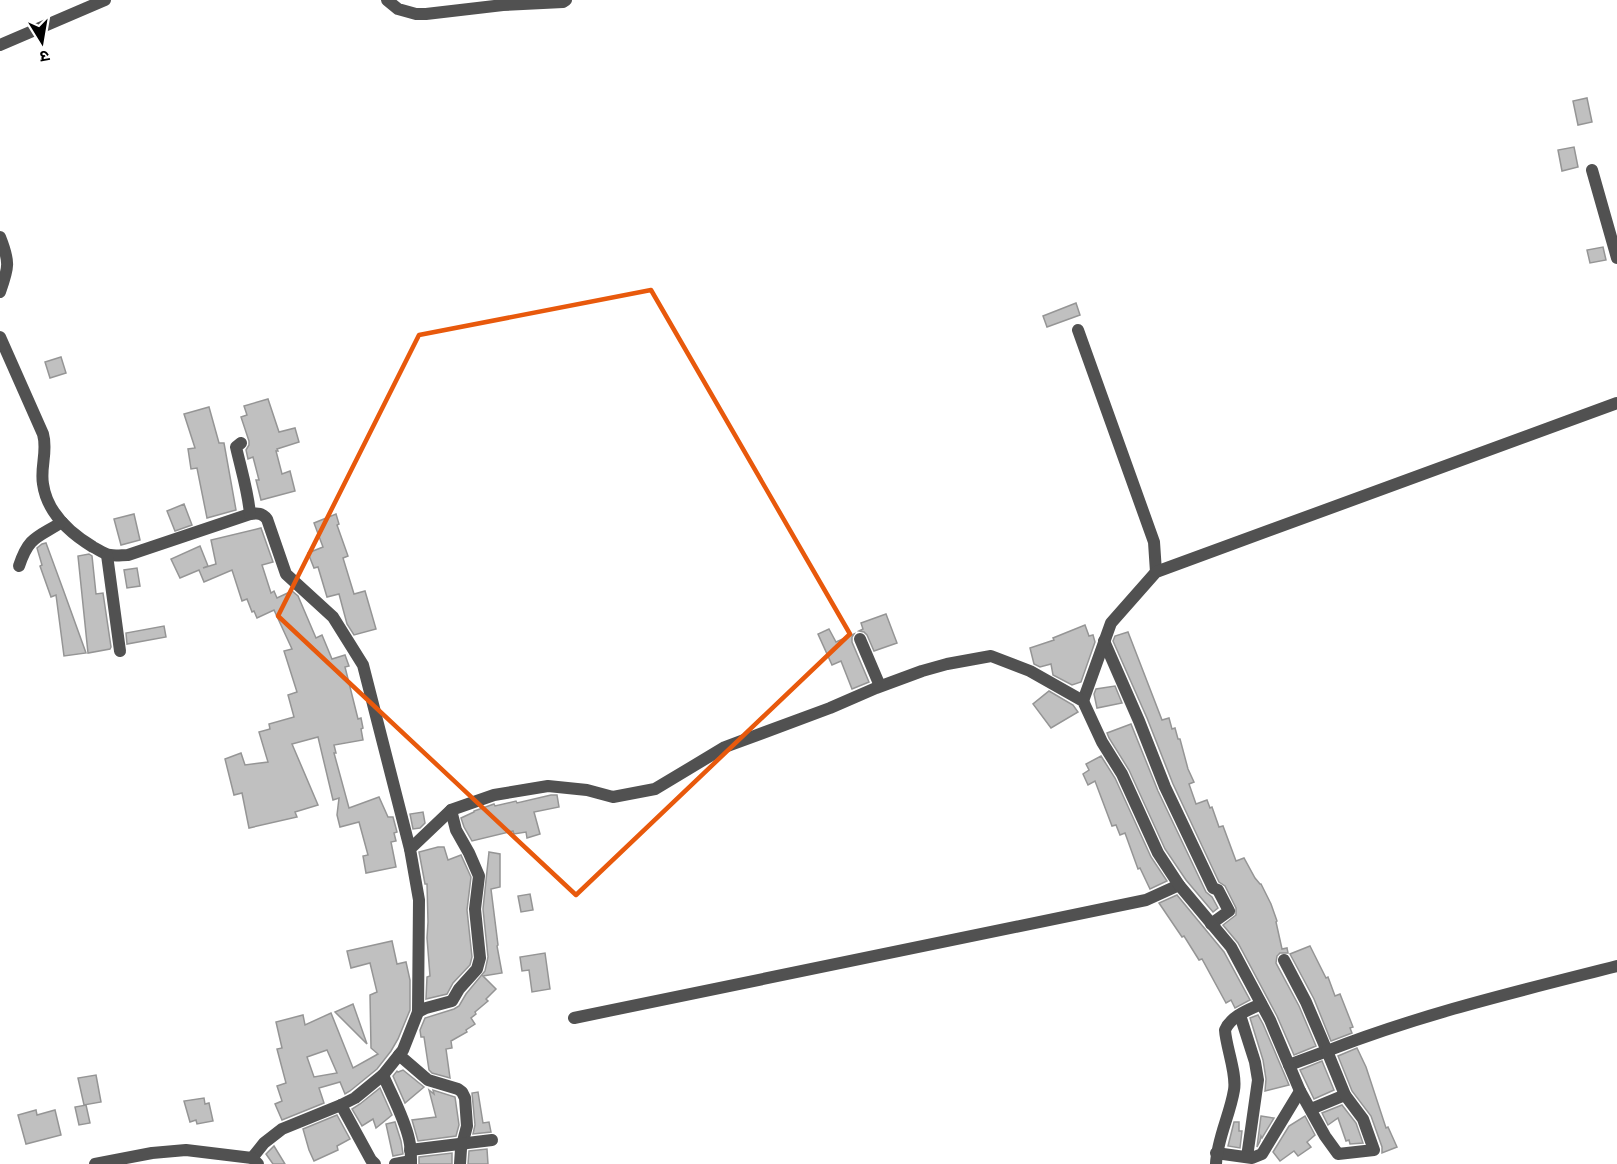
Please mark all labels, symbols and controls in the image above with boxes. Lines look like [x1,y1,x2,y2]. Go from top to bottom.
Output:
north arrow [12,12,72,72]
text: उ [38,46,51,68]

